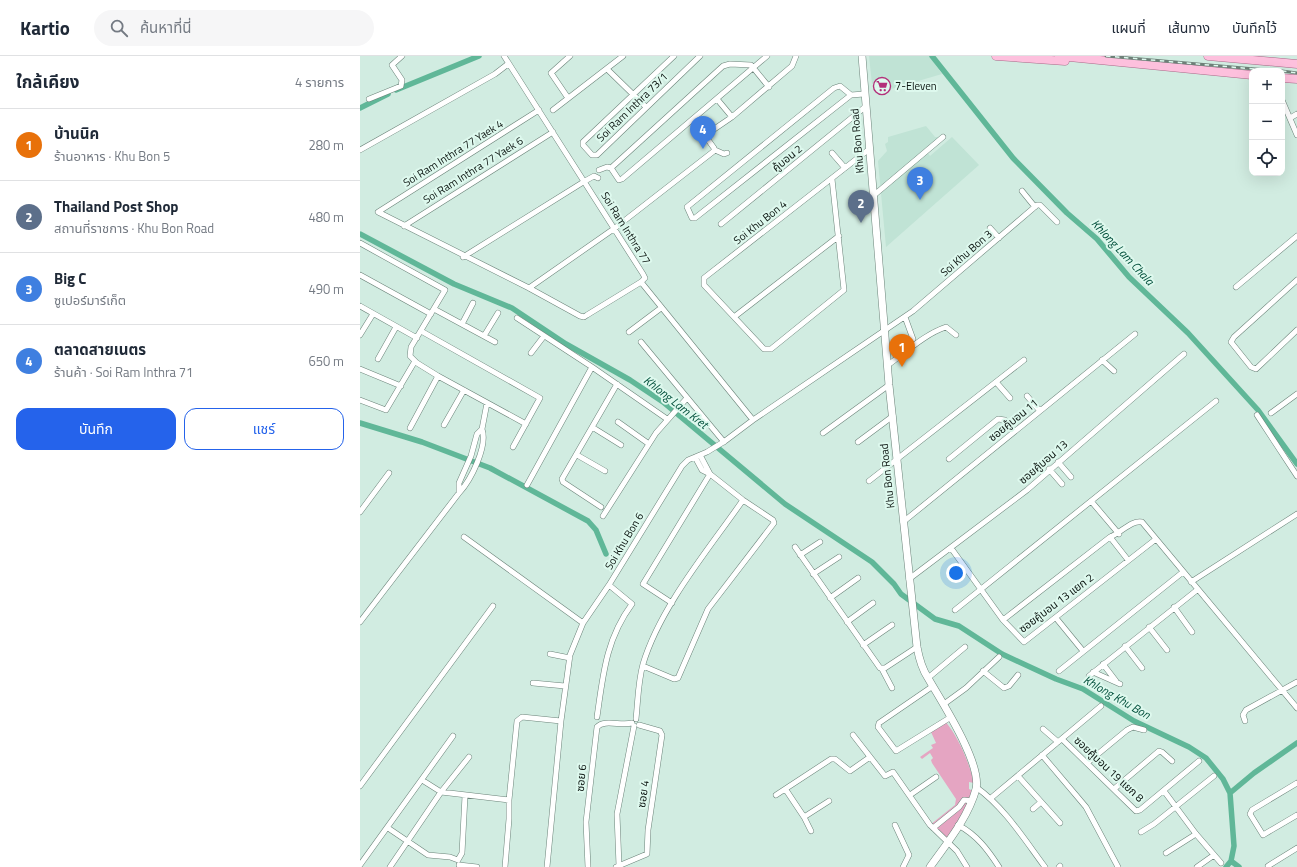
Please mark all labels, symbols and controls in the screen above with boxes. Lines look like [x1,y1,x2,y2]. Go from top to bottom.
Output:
search box [94,10,374,46]
text: Kartio [20,13,70,42]
text: ค้นหาที่นี่ [140,16,192,39]
icon: search [108,17,130,39]
text: แผนที่ [1112,17,1146,38]
text: เส้นทาง [1168,17,1210,38]
text: บันทึกไว้ [1232,17,1277,38]
map controls [1249,68,1285,176]
button: + [1249,68,1285,104]
text: ใกล้เคียง [16,69,79,95]
street label: Soi Ram Inthra 73/1 [593,69,671,145]
text: 4 รายการ [295,72,344,92]
supermarket icon: 7-Eleven [872,76,892,96]
place label: 7-Eleven [895,78,937,94]
button: − [1249,104,1285,140]
street label: Khu Bon Road [846,108,868,174]
street label: Soi Ram Inthra 77 Yaek 4 [400,116,506,190]
pin: 4 [690,116,716,149]
text: บ้านนิค [54,122,99,145]
street label: Soi Ram Inthra 77 Yaek 6 [420,133,526,207]
text: 1 [25,135,33,155]
text: 280 m [308,135,344,155]
button: locate [1249,140,1285,176]
street label: คู้บอน 2 [768,141,806,175]
text: ร้านอาหาร · Khu Bon 5 [54,146,170,166]
pin: 3 [907,167,933,200]
street label: Soi Ram Inthra 77 [597,189,655,267]
pin: 2 [848,190,874,223]
text: Thailand Post Shop [54,195,179,218]
street label: Soi Khu Bon 4 [730,196,790,248]
text: 2 [25,207,33,227]
text: 480 m [308,207,344,227]
water label: Khlong Lam Chala [1087,215,1159,290]
text: สถานที่ราชการ · Khu Bon Road [54,218,214,238]
street label: Soi Khu Bon 3 [937,226,995,280]
text: Big C [54,267,86,290]
text: 3 [25,279,33,299]
text: 490 m [308,279,344,299]
text: ซูเปอร์มาร์เก็ต [54,290,126,310]
pin: 1 [889,334,915,367]
text: ตลาดสายเนตร [54,338,146,361]
text: 4 [25,351,33,371]
text: 650 m [308,351,344,371]
text: ร้านค้า · Soi Ram Inthra 71 [54,362,193,382]
water label: Khlong Lam Kret [640,371,713,434]
street label: ซอยคู้บอน 11 [985,395,1041,445]
button: บันทึก [16,408,176,450]
button: แชร์ [184,408,344,450]
street label: ซอยคู้บอน 13 [1015,436,1071,488]
street label: Khu Bon Road [876,443,898,509]
street label: Soi Khu Bon 6 [601,509,647,573]
your location [946,563,966,583]
street label: ซอยคู้บอน 13 แยก 2 [1015,569,1097,637]
water label: Khlong Khu Bon [1080,670,1155,724]
street label: ซอยคู้บอน 19 แยก 8 [1071,732,1147,806]
street label: ซอย 6 [572,764,590,792]
street label: ซอย 4 [633,779,653,809]

